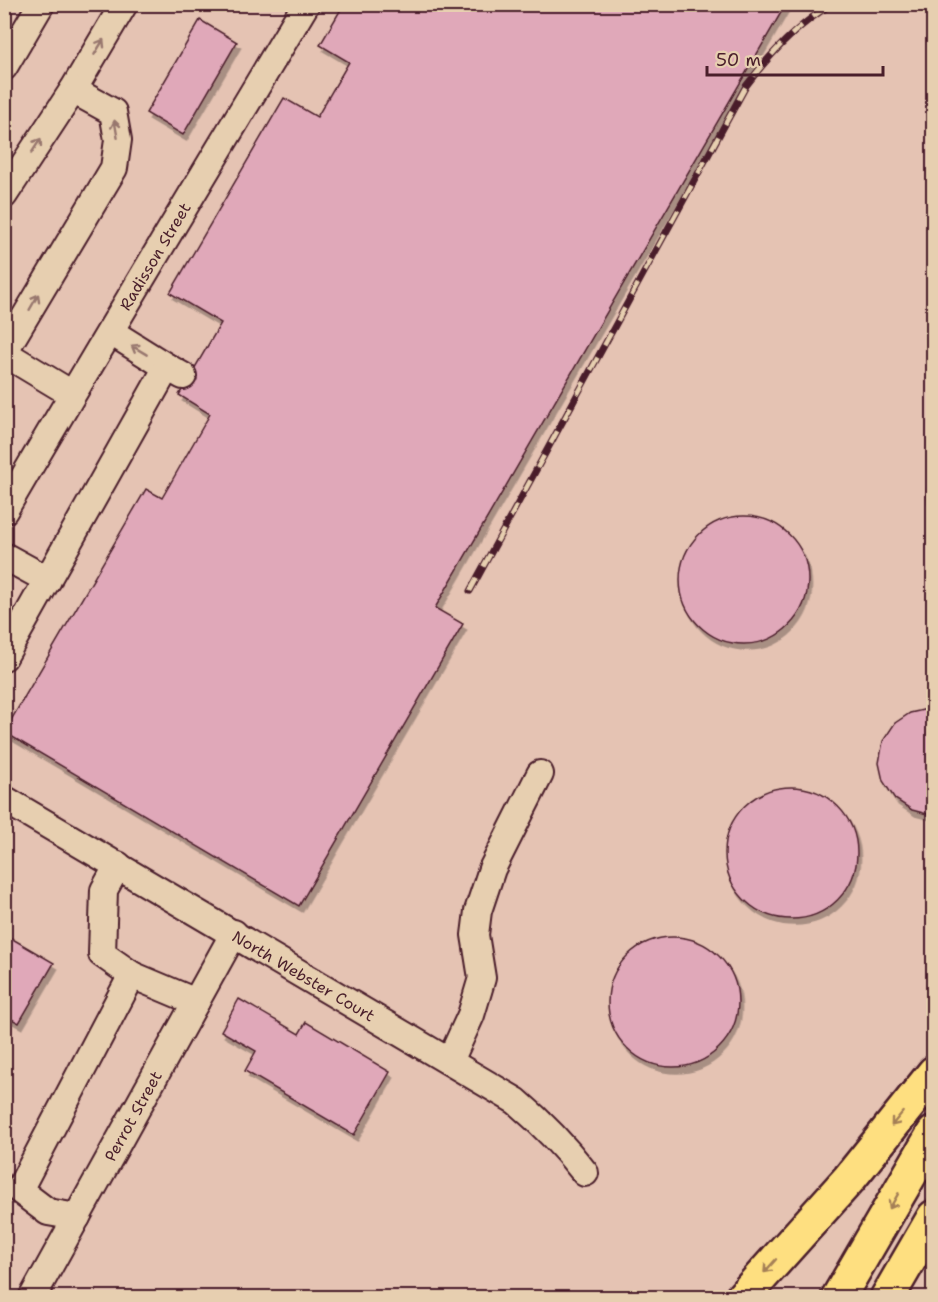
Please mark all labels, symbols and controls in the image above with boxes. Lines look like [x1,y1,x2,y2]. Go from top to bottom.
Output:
one-way arrow [93,39,105,56]
scale bar [707,39,882,77]
text: 50 m [716,48,761,72]
one-way arrow [110,120,121,139]
one-way arrow [31,138,43,155]
street label: Radisson Street [114,199,195,314]
one-way arrow [28,294,40,311]
one-way arrow [131,343,148,355]
street label: North Webster Court [229,926,379,1026]
street label: Perrot Street [99,1067,166,1165]
one-way arrow [890,1110,903,1126]
one-way arrow [887,1192,899,1209]
one-way arrow [763,1259,777,1274]

